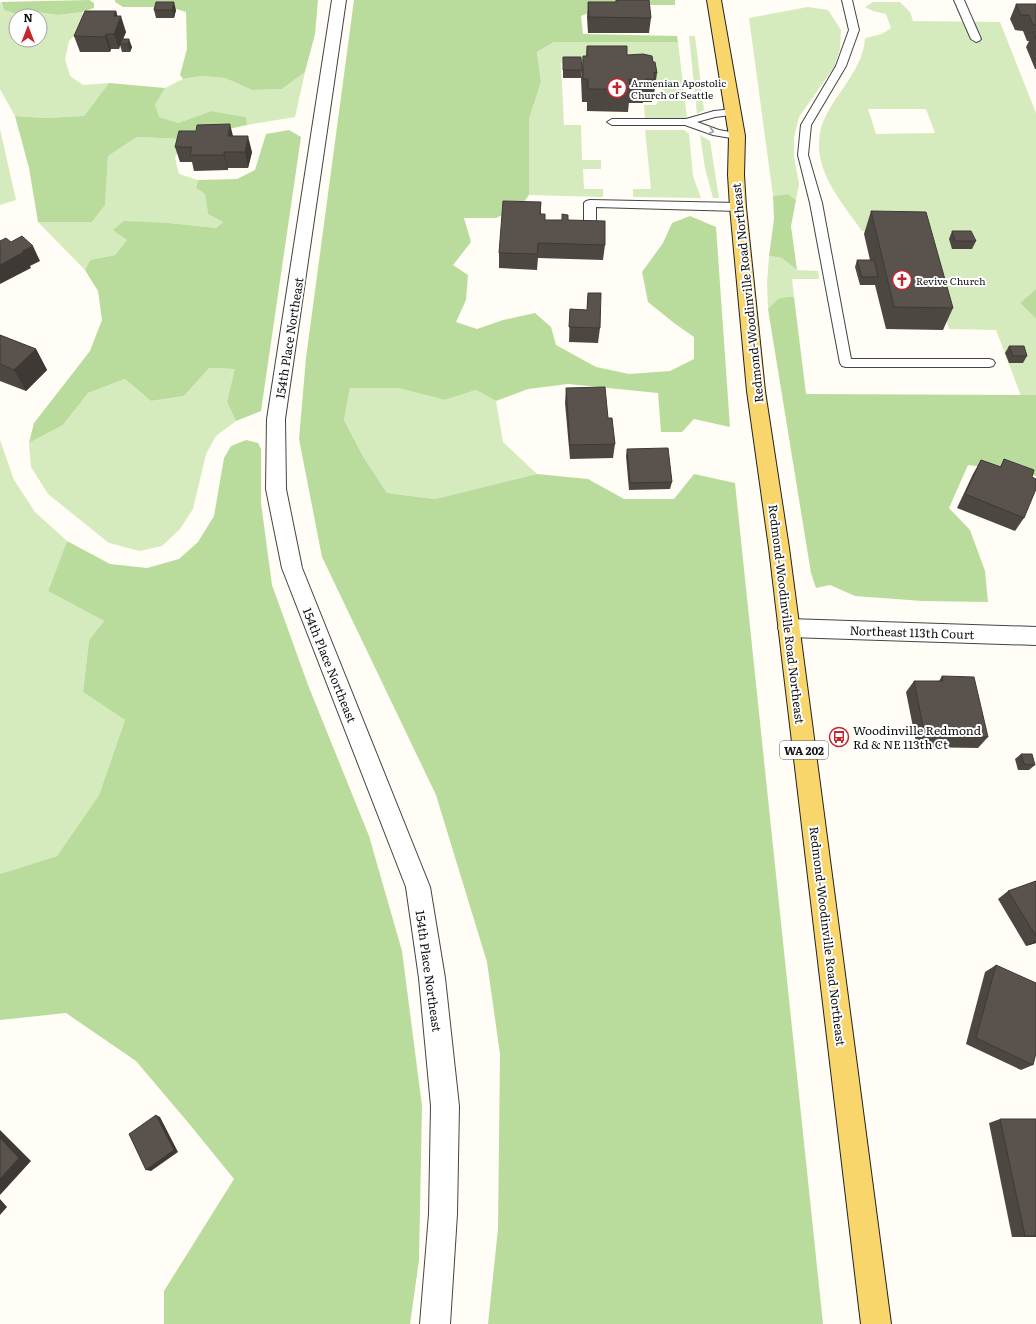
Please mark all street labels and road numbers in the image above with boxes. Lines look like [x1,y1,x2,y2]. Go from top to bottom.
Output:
street label: Redmond-Woodinville Road Northeast [726,182,767,404]
street label: 154th Place Northeast [271,276,307,400]
street label: Redmond-Woodinville Road Northeast [765,503,809,725]
street label: 154th Place Northeast [299,605,361,725]
street label: Northeast 113th Court [849,621,975,643]
road number: WA 202 [780,741,828,759]
street label: Redmond-Woodinville Road Northeast [806,825,850,1047]
street label: 154th Place Northeast [412,909,446,1033]

